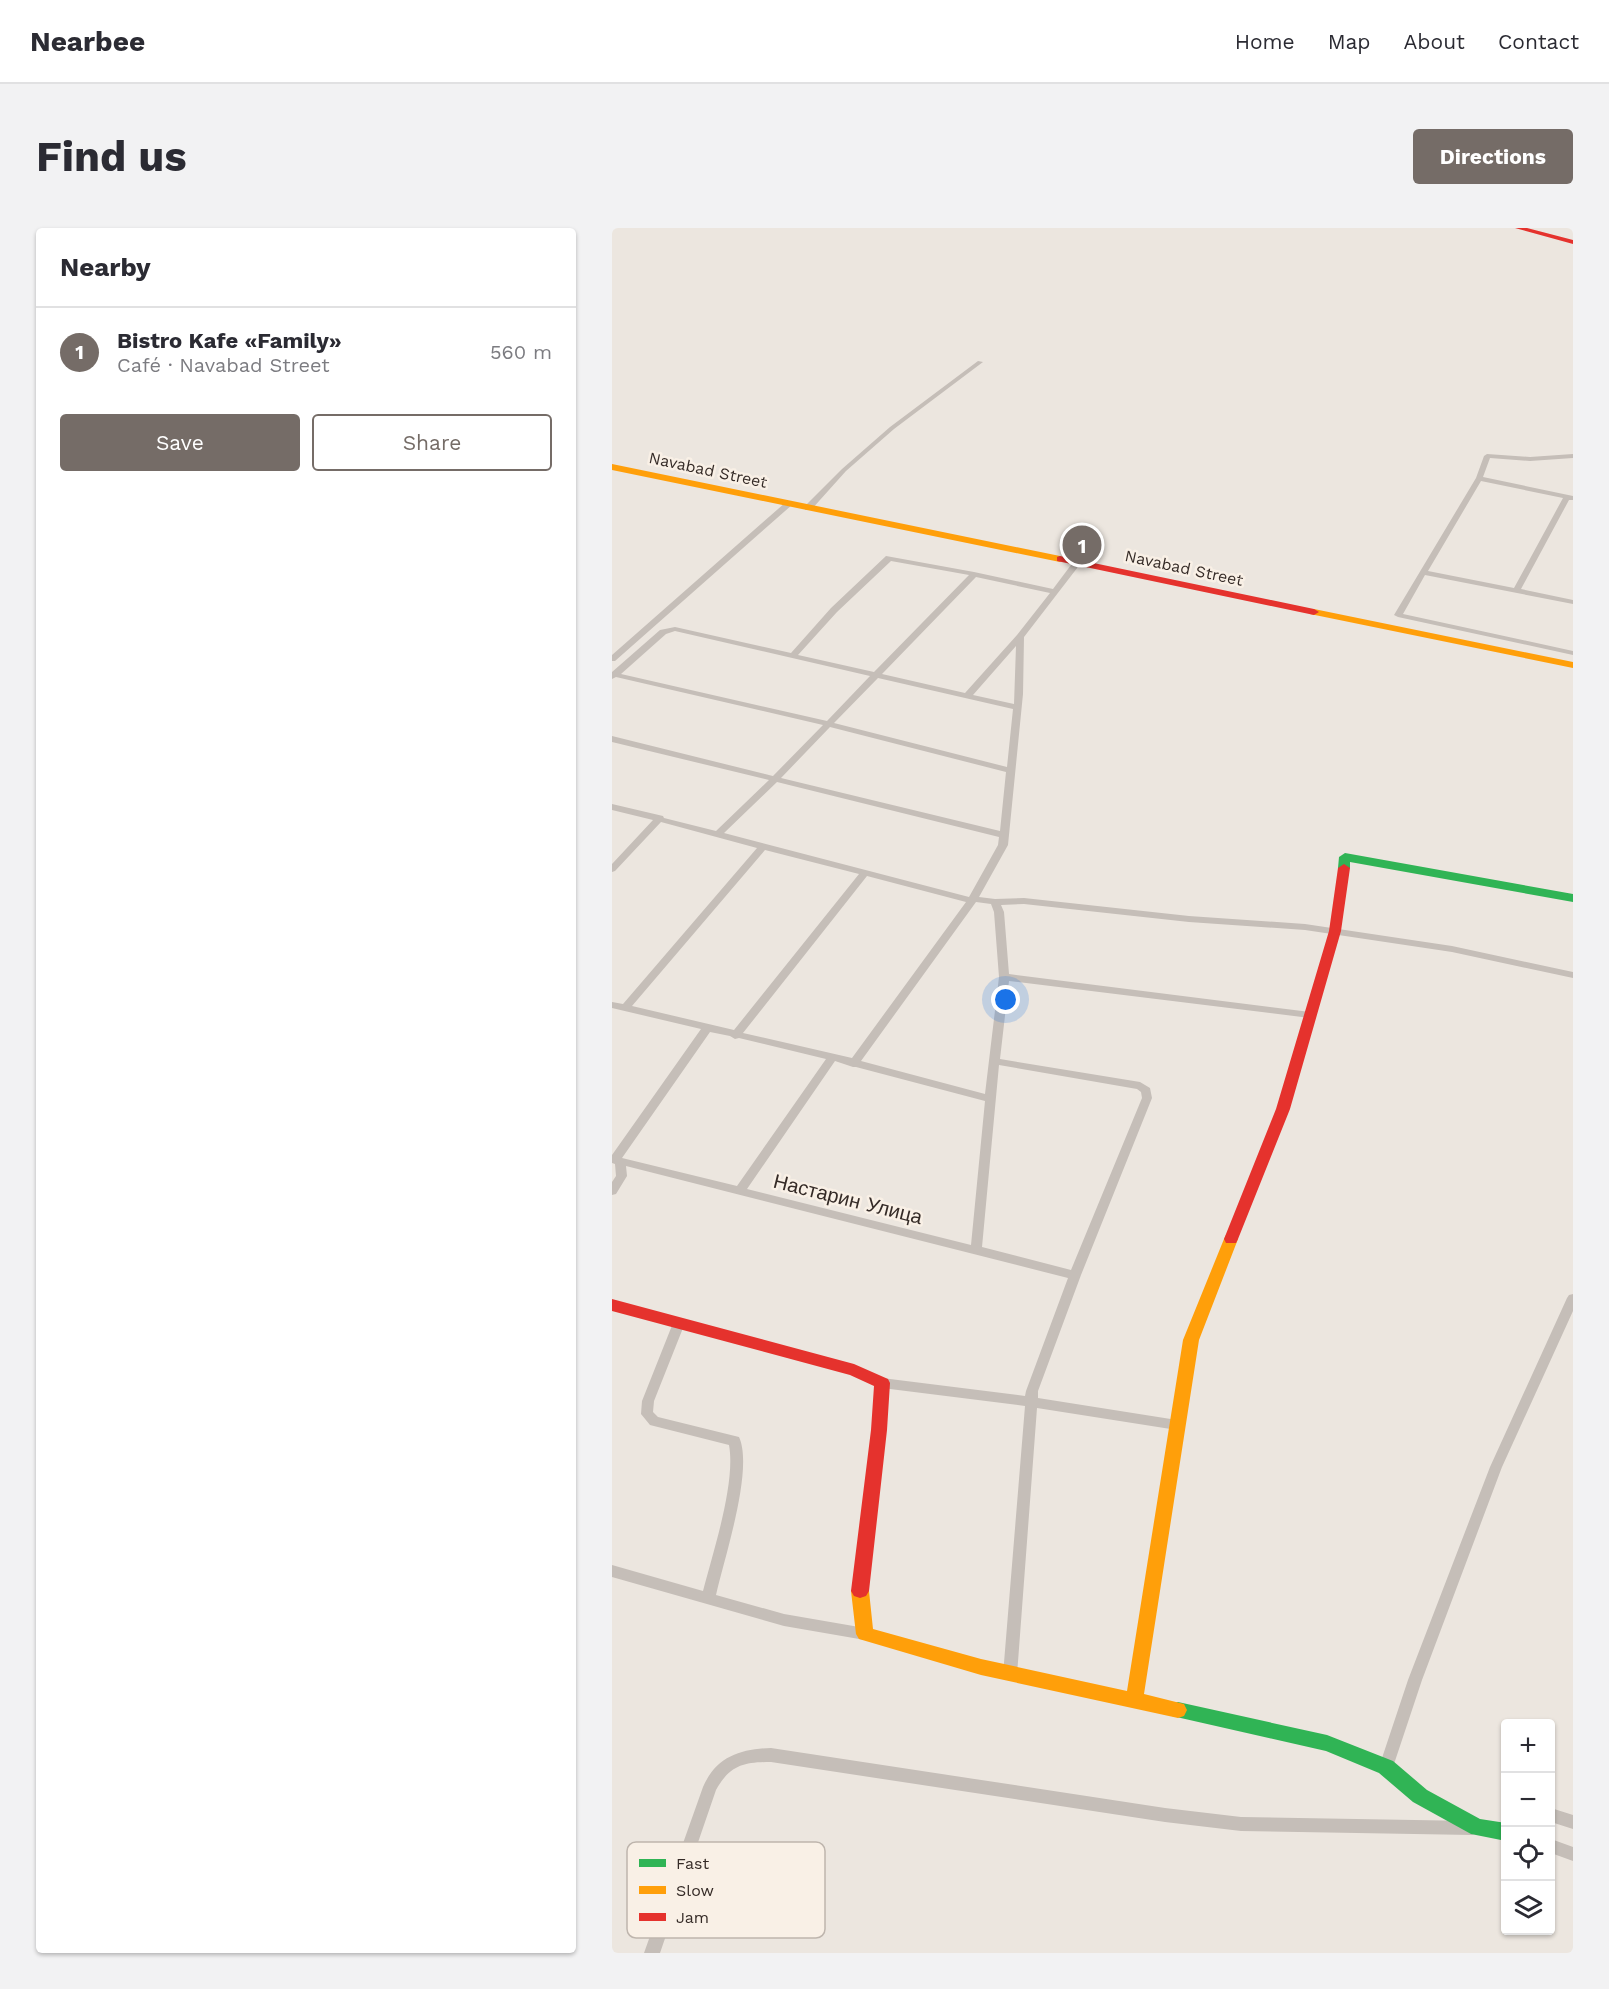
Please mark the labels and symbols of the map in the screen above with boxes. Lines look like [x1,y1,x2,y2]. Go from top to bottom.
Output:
street label: Navabad Street [647,448,769,492]
pin: 1 [1062,522,1102,568]
street label: Navabad Street [1123,546,1245,590]
your location [991,985,1020,1014]
street label: Настарин Улица [771,1169,926,1229]
legend [627,1842,825,1938]
text: Fast [676,1854,709,1873]
text: Slow [676,1881,714,1900]
text: Jam [676,1908,709,1927]

